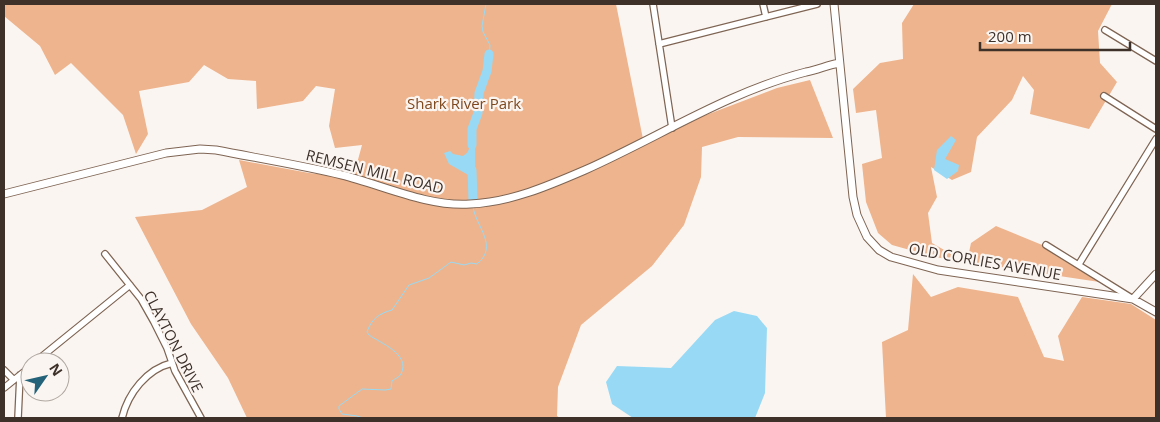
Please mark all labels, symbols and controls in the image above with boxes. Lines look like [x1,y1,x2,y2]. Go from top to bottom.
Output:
scale bar [980,20,1130,52]
text: 200 m [988,26,1032,46]
park label: Shark River Park [407,93,521,113]
street label: REMSEN MILL ROAD [304,144,446,198]
street label: OLD CORLIES AVENUE [907,238,1063,284]
street label: CLAYTON DRIVE [140,287,208,395]
north arrow [20,352,70,402]
text: N [45,359,67,379]

